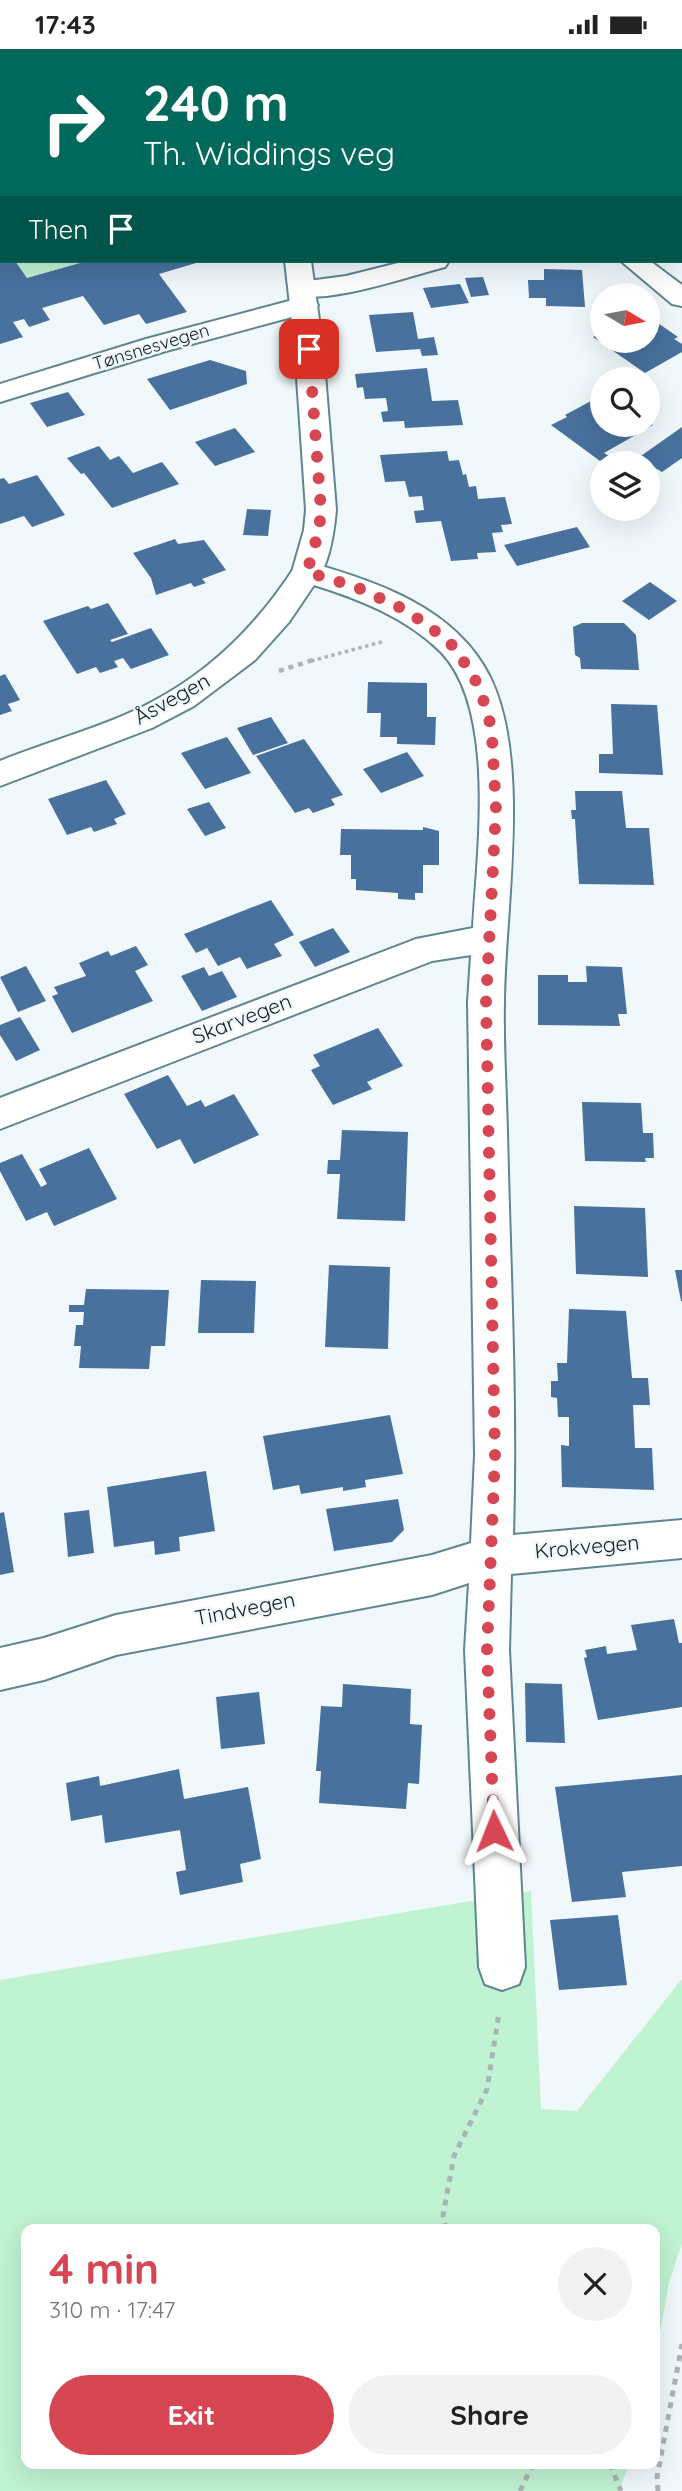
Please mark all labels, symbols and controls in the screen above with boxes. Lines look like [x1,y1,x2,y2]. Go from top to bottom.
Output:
text: 17:43 [35,8,96,41]
text: 240 m [143,72,289,133]
icon: right [28,77,119,168]
text: Th. Widdings veg [143,133,395,173]
icon: arrive [102,210,140,248]
text: Then [28,213,88,246]
north arrow [590,283,660,353]
map controls [590,283,660,521]
street label: Tønsnesvegen [90,318,212,375]
pin [279,319,339,379]
icon: arrive [290,330,328,368]
button: search [590,367,660,437]
button: layers [590,451,660,521]
street label: Åsvegen [129,667,214,730]
street label: Skarvegen [188,987,295,1049]
street label: Krokvegen [533,1528,640,1564]
street label: Tindvegen [193,1586,297,1630]
position arrow [457,1794,531,1868]
text: 4 min [49,2242,159,2295]
button: close [558,2247,632,2321]
text: 310 m · 17:47 [49,2295,175,2324]
button: Exit [49,2375,334,2455]
button: Share [348,2375,632,2455]

